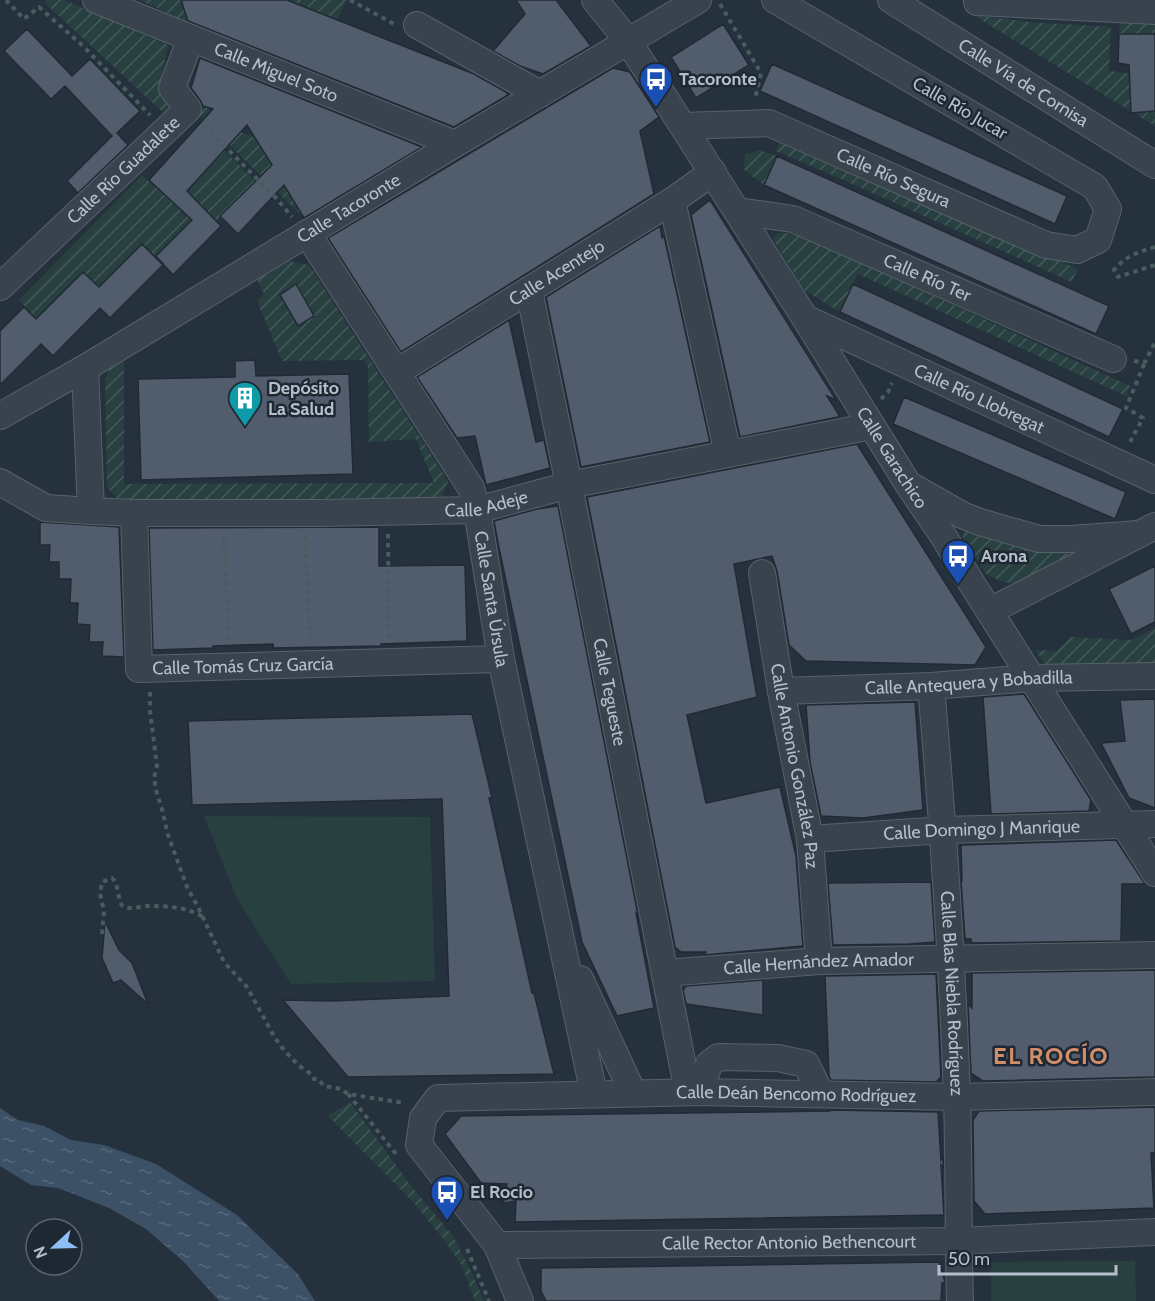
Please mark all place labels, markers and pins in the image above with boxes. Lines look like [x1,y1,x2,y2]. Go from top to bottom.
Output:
bus stop icon: Tacoronte [638,61,674,108]
place label: Tacoronte [679,68,757,90]
place label: Depósito La Salud [268,377,339,420]
building icon: Depósito La Salud [227,380,263,427]
bus stop icon: Arona [940,538,976,585]
place label: Arona [981,545,1027,567]
bus stop icon: El Rocio [429,1174,465,1221]
place label: El Rocio [470,1181,533,1203]

